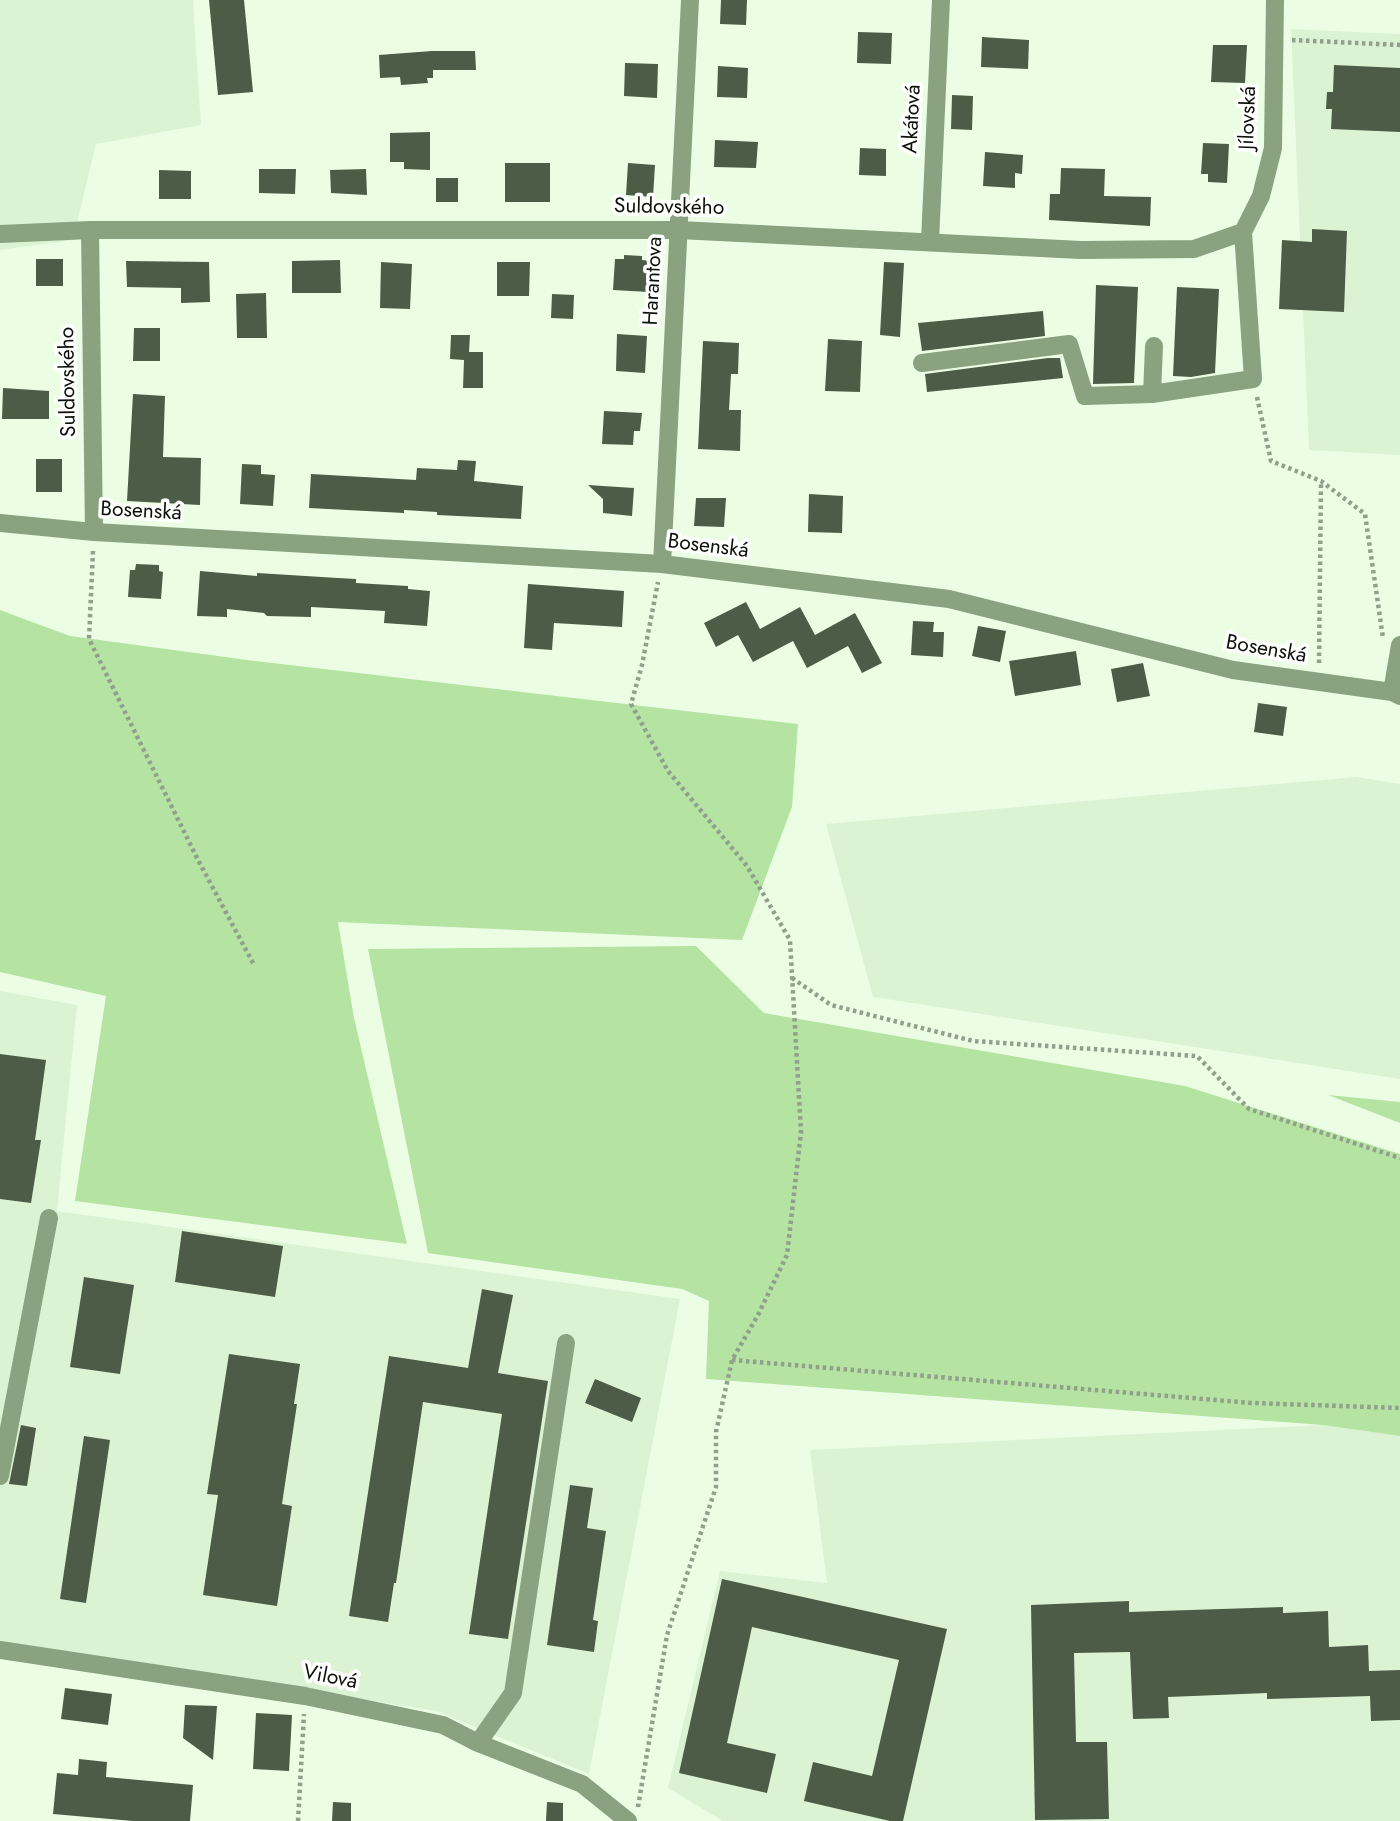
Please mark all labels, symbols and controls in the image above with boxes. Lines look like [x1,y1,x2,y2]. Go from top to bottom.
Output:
street label: Akátová [899,84,927,154]
street label: Jílovská [1235,86,1263,150]
street label: Suldovského [614,194,724,222]
street label: Harantova [639,236,669,326]
street label: Suldovského [55,327,83,437]
street label: Bosenská [100,497,182,527]
street label: Bosenská [666,530,750,564]
street label: Bosenská [1224,631,1308,669]
street label: Vilová [301,1660,359,1696]

